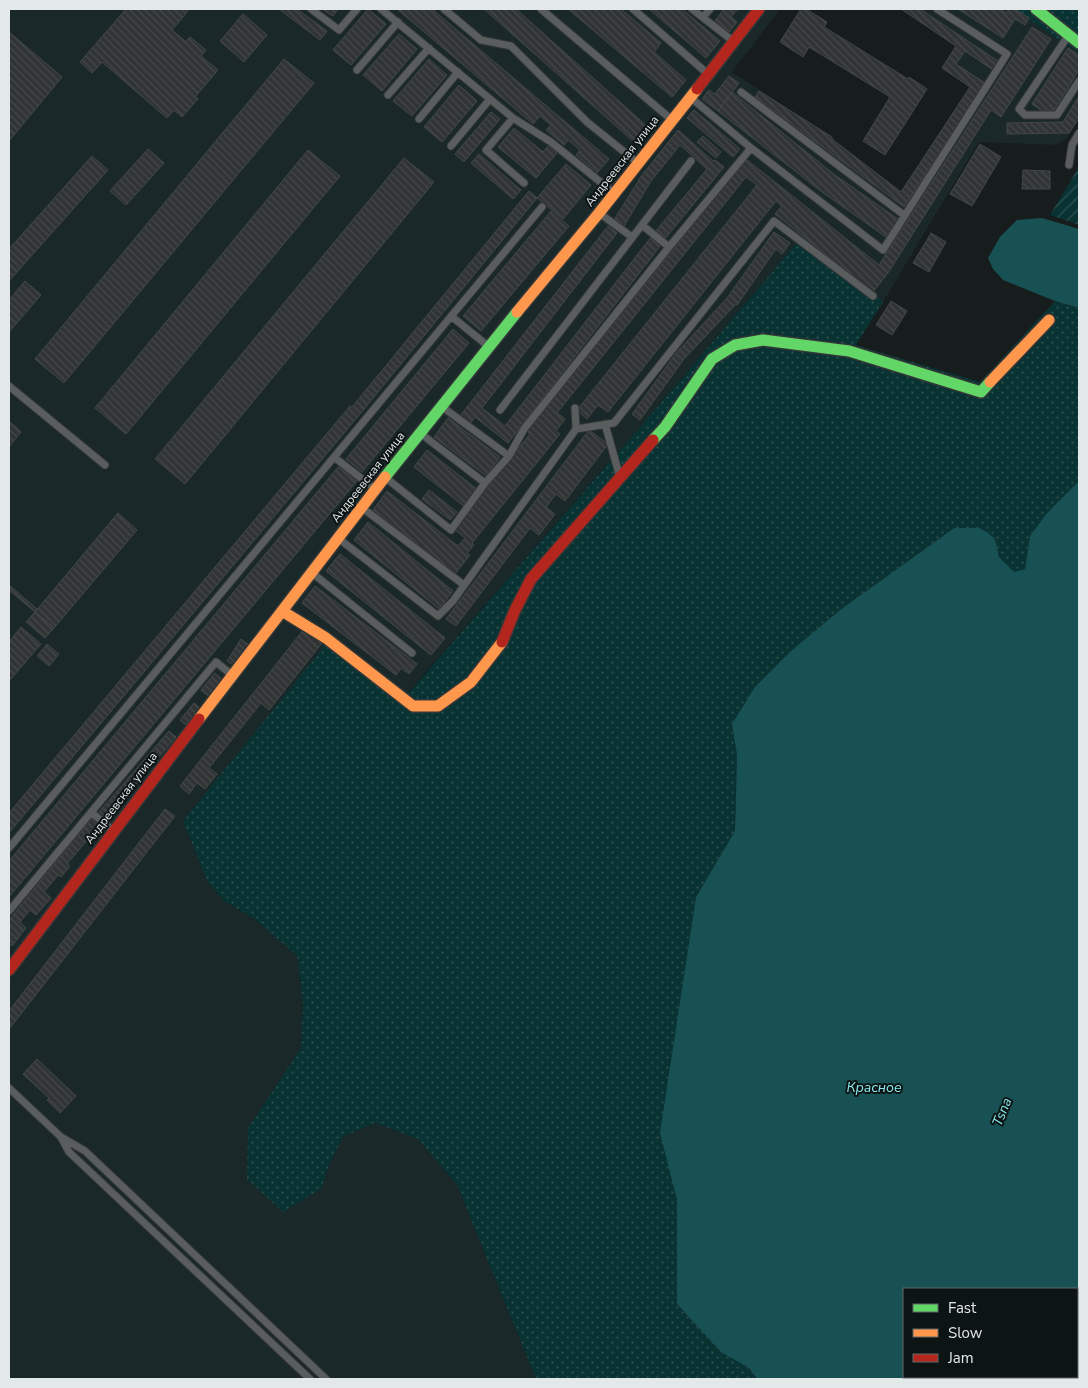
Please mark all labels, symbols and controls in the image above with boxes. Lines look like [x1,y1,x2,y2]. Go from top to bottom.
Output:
street label: Андреевская улица [582,112,662,210]
street label: Андреевская улица [328,428,408,526]
street label: Андреевская улица [81,749,161,847]
water label: Красное [846,1078,902,1097]
water label: Tsna [988,1095,1016,1129]
legend [903,1288,1078,1378]
text: Fast [948,1298,977,1318]
text: Slow [948,1323,983,1343]
text: Jam [947,1348,974,1368]

